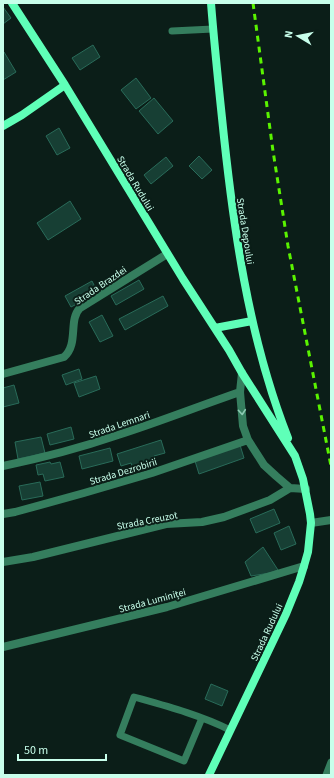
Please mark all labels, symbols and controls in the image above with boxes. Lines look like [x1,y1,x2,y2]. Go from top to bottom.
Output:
north arrow [278,16,318,56]
text: N [281,29,297,39]
street label: Strada Rudului [113,153,157,214]
street label: Strada Depoului [233,197,257,266]
street label: Strada Brazdei [72,263,130,309]
street label: Strada Lemnari [87,408,152,442]
one-way arrow [237,409,246,415]
street label: Strada Dezrobirii [88,455,159,489]
street label: Strada Creuzot [116,508,179,534]
street label: Strada Luminiței [117,585,187,617]
street label: Strada Rudului [247,601,286,663]
scale bar [18,736,106,762]
text: 50 m [24,742,48,759]

